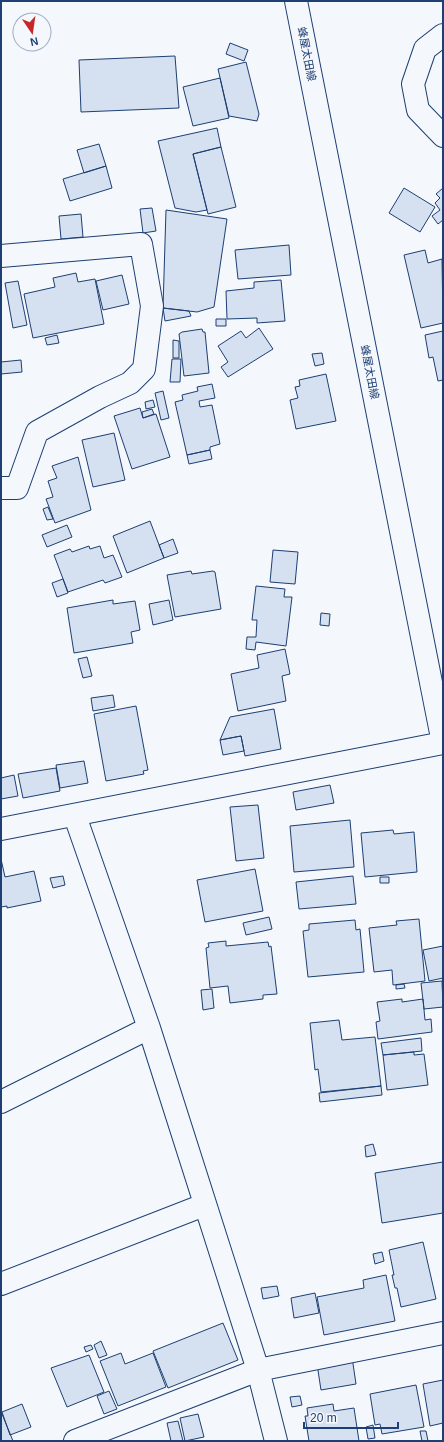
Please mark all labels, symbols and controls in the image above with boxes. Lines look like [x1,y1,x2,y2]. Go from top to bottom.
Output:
north arrow [12,12,52,52]
street label: 蜂屋太田線 [296,26,318,82]
text: N [29,35,39,48]
street label: 蜂屋太田線 [359,344,381,400]
scale bar [304,1404,398,1430]
text: 20 m [310,1411,337,1425]

